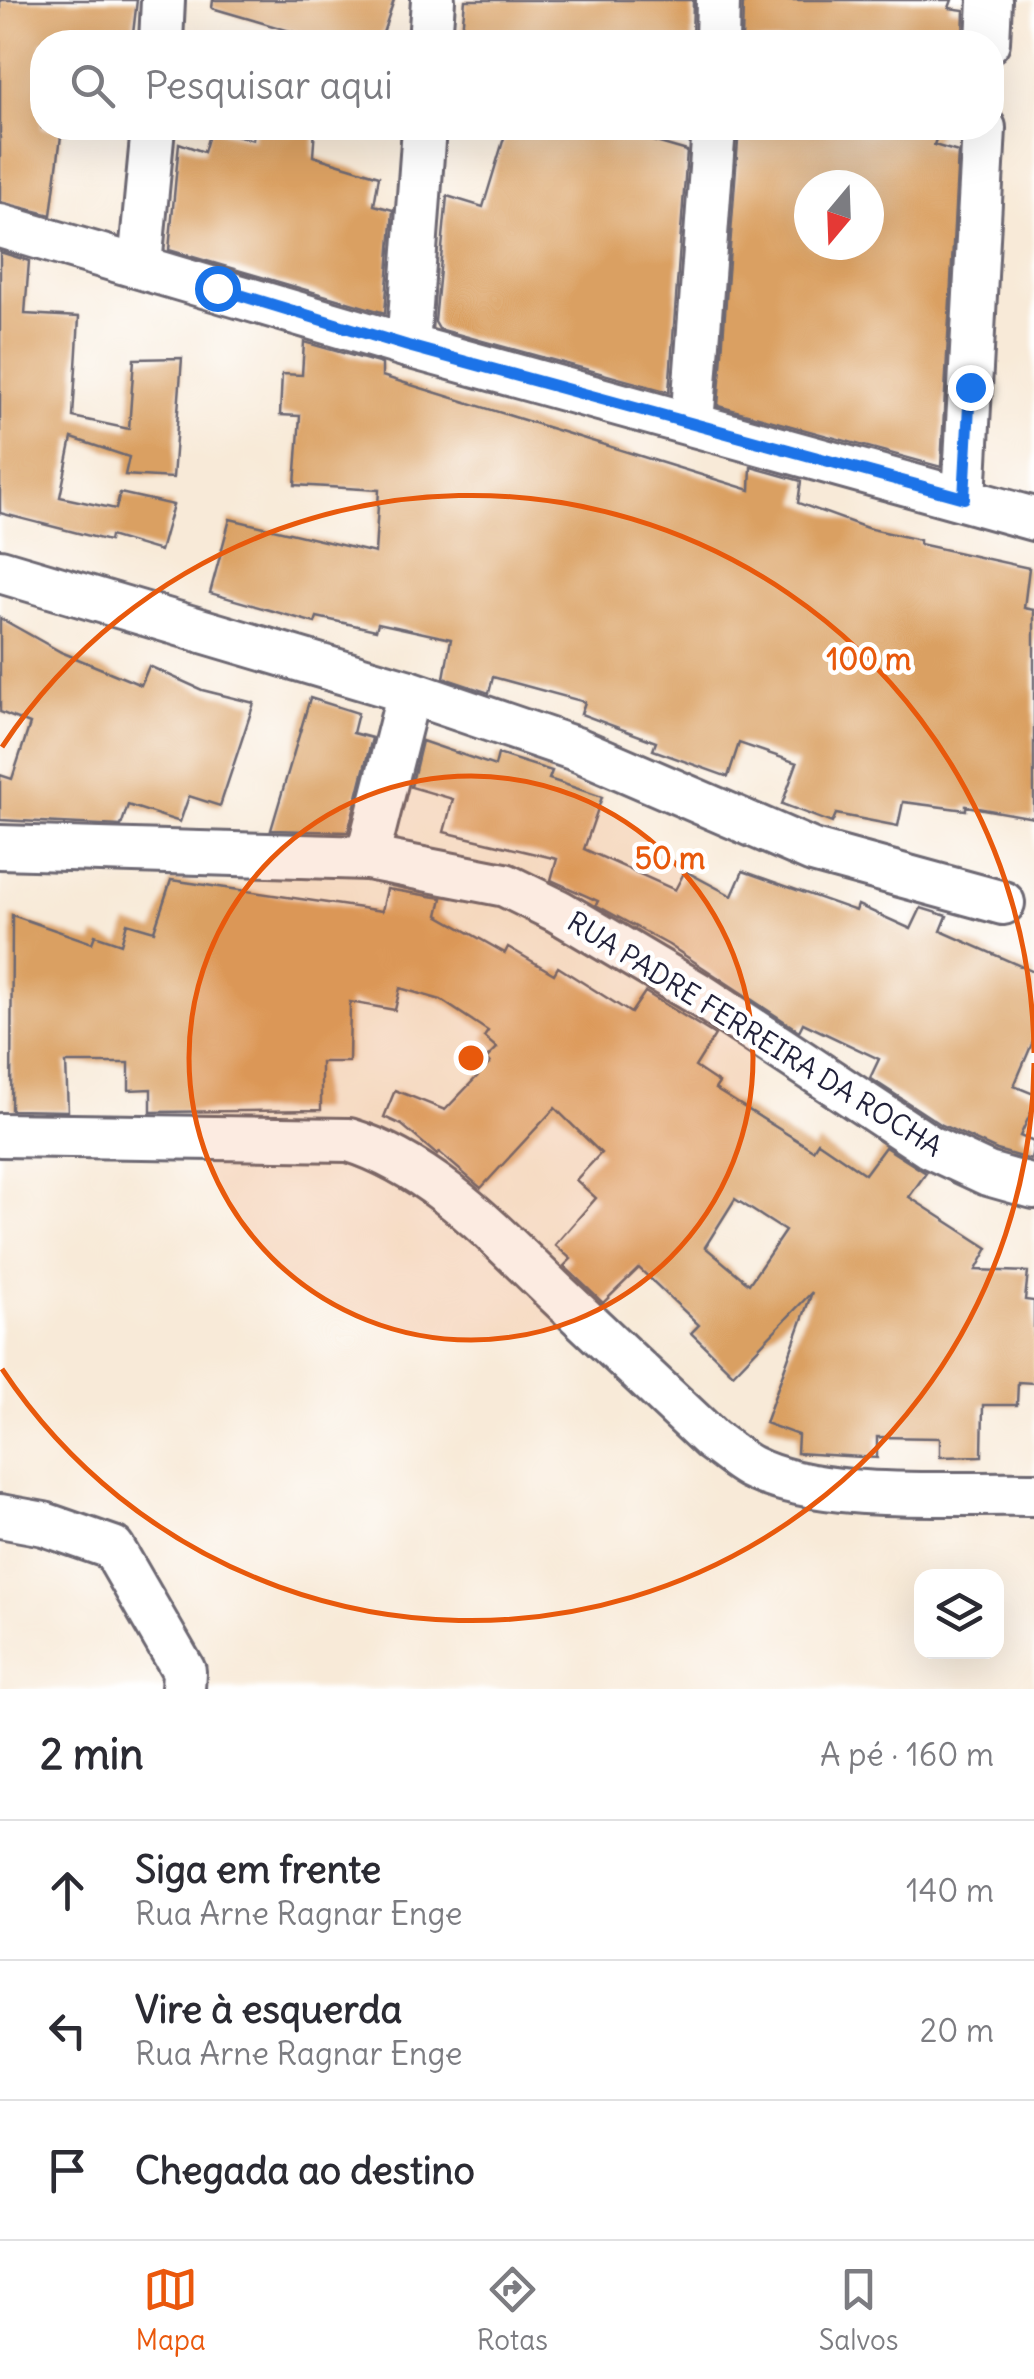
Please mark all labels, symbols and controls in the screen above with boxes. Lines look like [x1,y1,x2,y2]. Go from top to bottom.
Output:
search box [30,30,1004,140]
icon: search [65,58,120,113]
text: Pesquisar aqui [145,62,393,109]
north arrow [794,170,884,260]
route start [195,266,241,312]
route end [948,365,994,411]
text: 100 m [827,640,911,678]
text: 50 m [635,839,705,877]
street label: RUA PADRE FERREIRA DA ROCHA [561,903,949,1165]
centre of rings [453,1040,489,1076]
map controls [914,1569,1004,1659]
button: layers [914,1569,1004,1659]
text: 2 min [40,1728,144,1780]
text: A pé · 160 m [820,1734,994,1775]
text: Siga em frente [135,1846,381,1893]
icon: ahead [40,1863,95,1918]
text: 140 m [906,1870,994,1911]
text: Rua Arne Ragnar Enge [135,1893,463,1934]
text: Vire à esquerda [135,1986,402,2033]
icon: left [40,2003,95,2058]
text: 20 m [920,2010,994,2051]
text: Rua Arne Ragnar Enge [135,2033,463,2074]
icon: arrive [40,2143,95,2198]
text: Chegada ao destino [135,2147,475,2194]
tab: Mapa [135,2262,206,2358]
tab: Rotas [477,2262,548,2358]
tab: Salvos [819,2262,899,2358]

